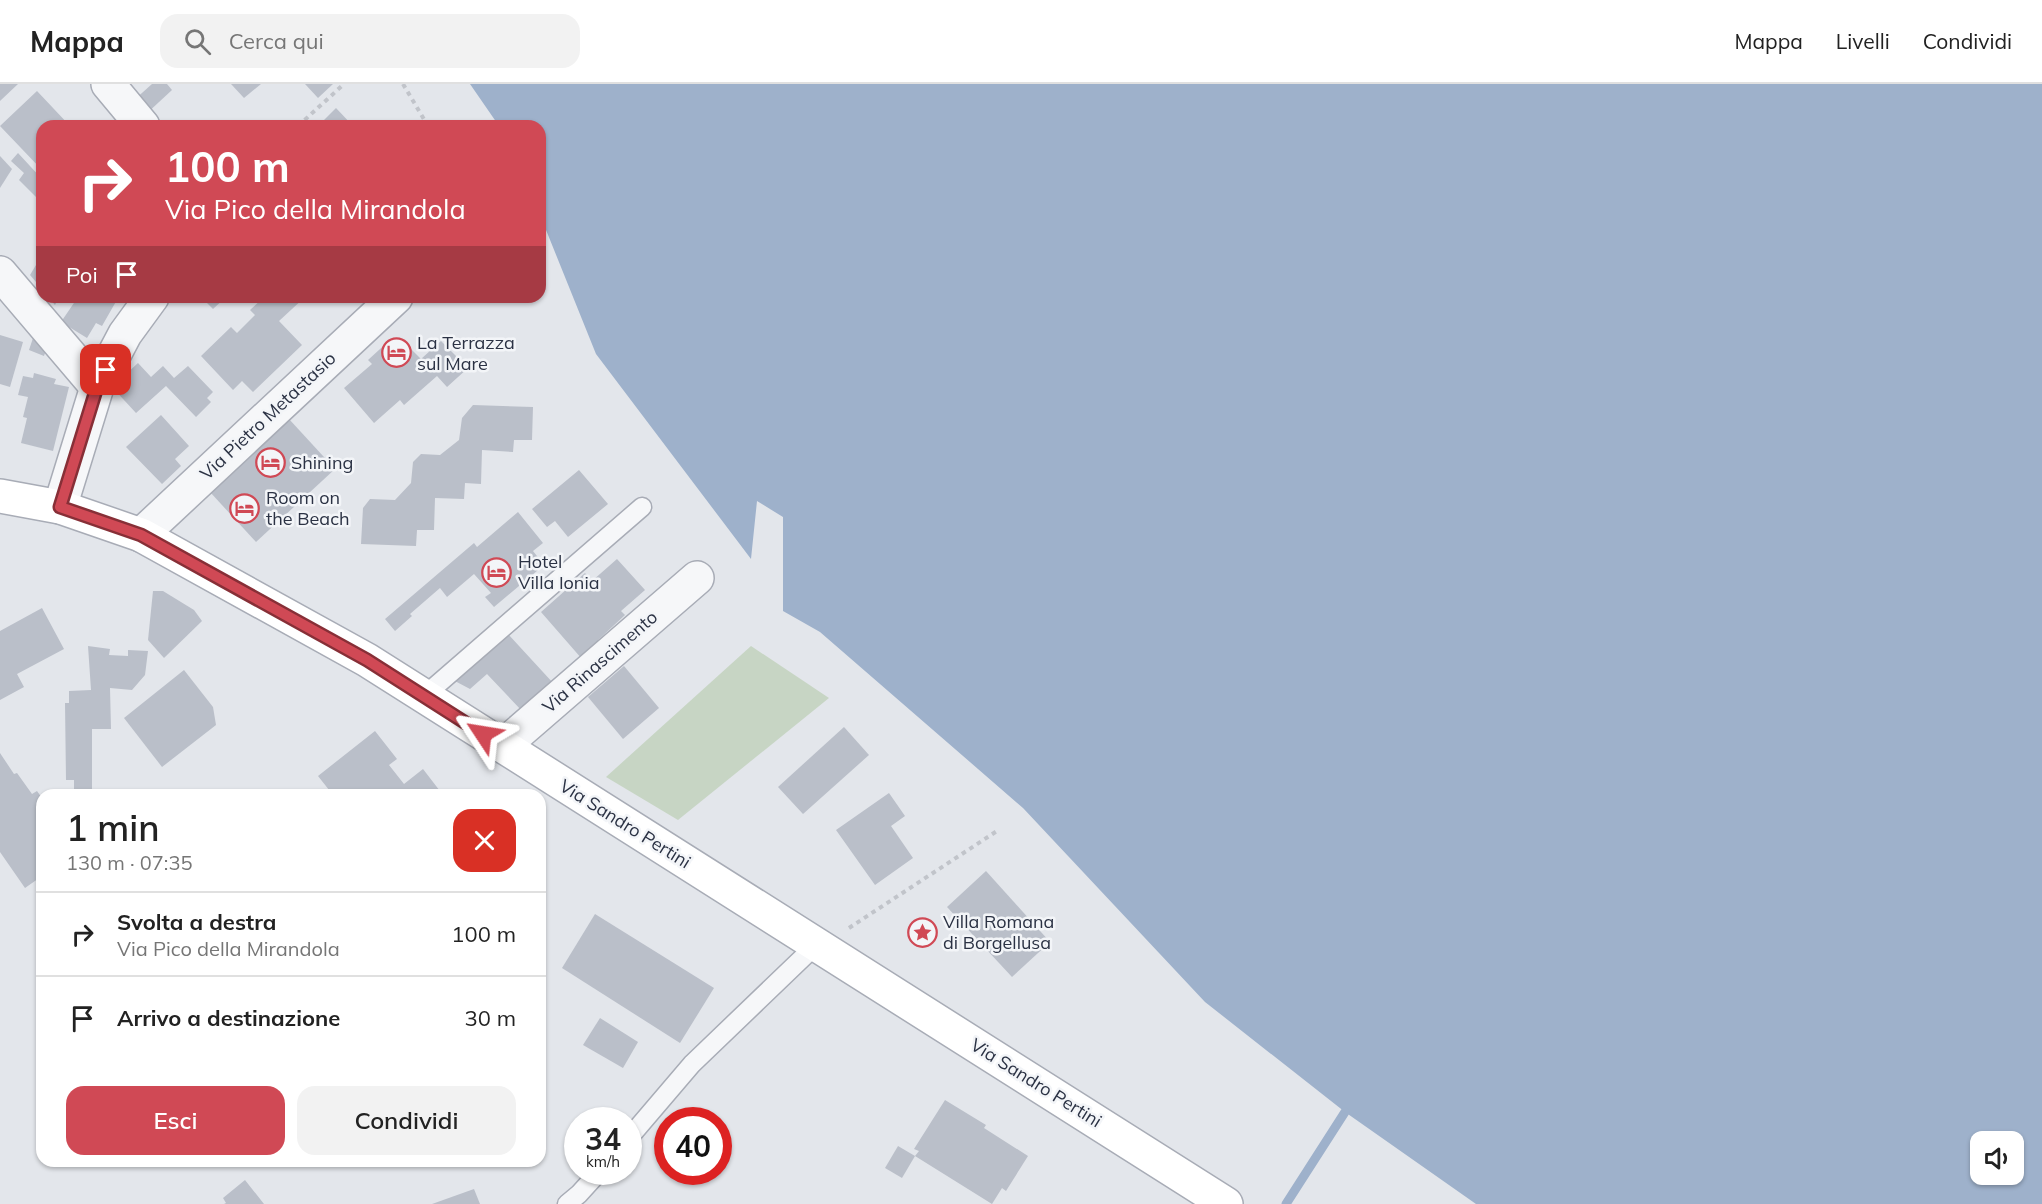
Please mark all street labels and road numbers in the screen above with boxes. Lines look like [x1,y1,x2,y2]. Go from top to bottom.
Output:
street label: Via Pietro Metastasio [195,347,340,485]
street label: Via Rinascimento [537,605,662,718]
street label: Via Sandro Pertini [555,774,695,873]
street label: Via Sandro Pertini [966,1033,1106,1132]

